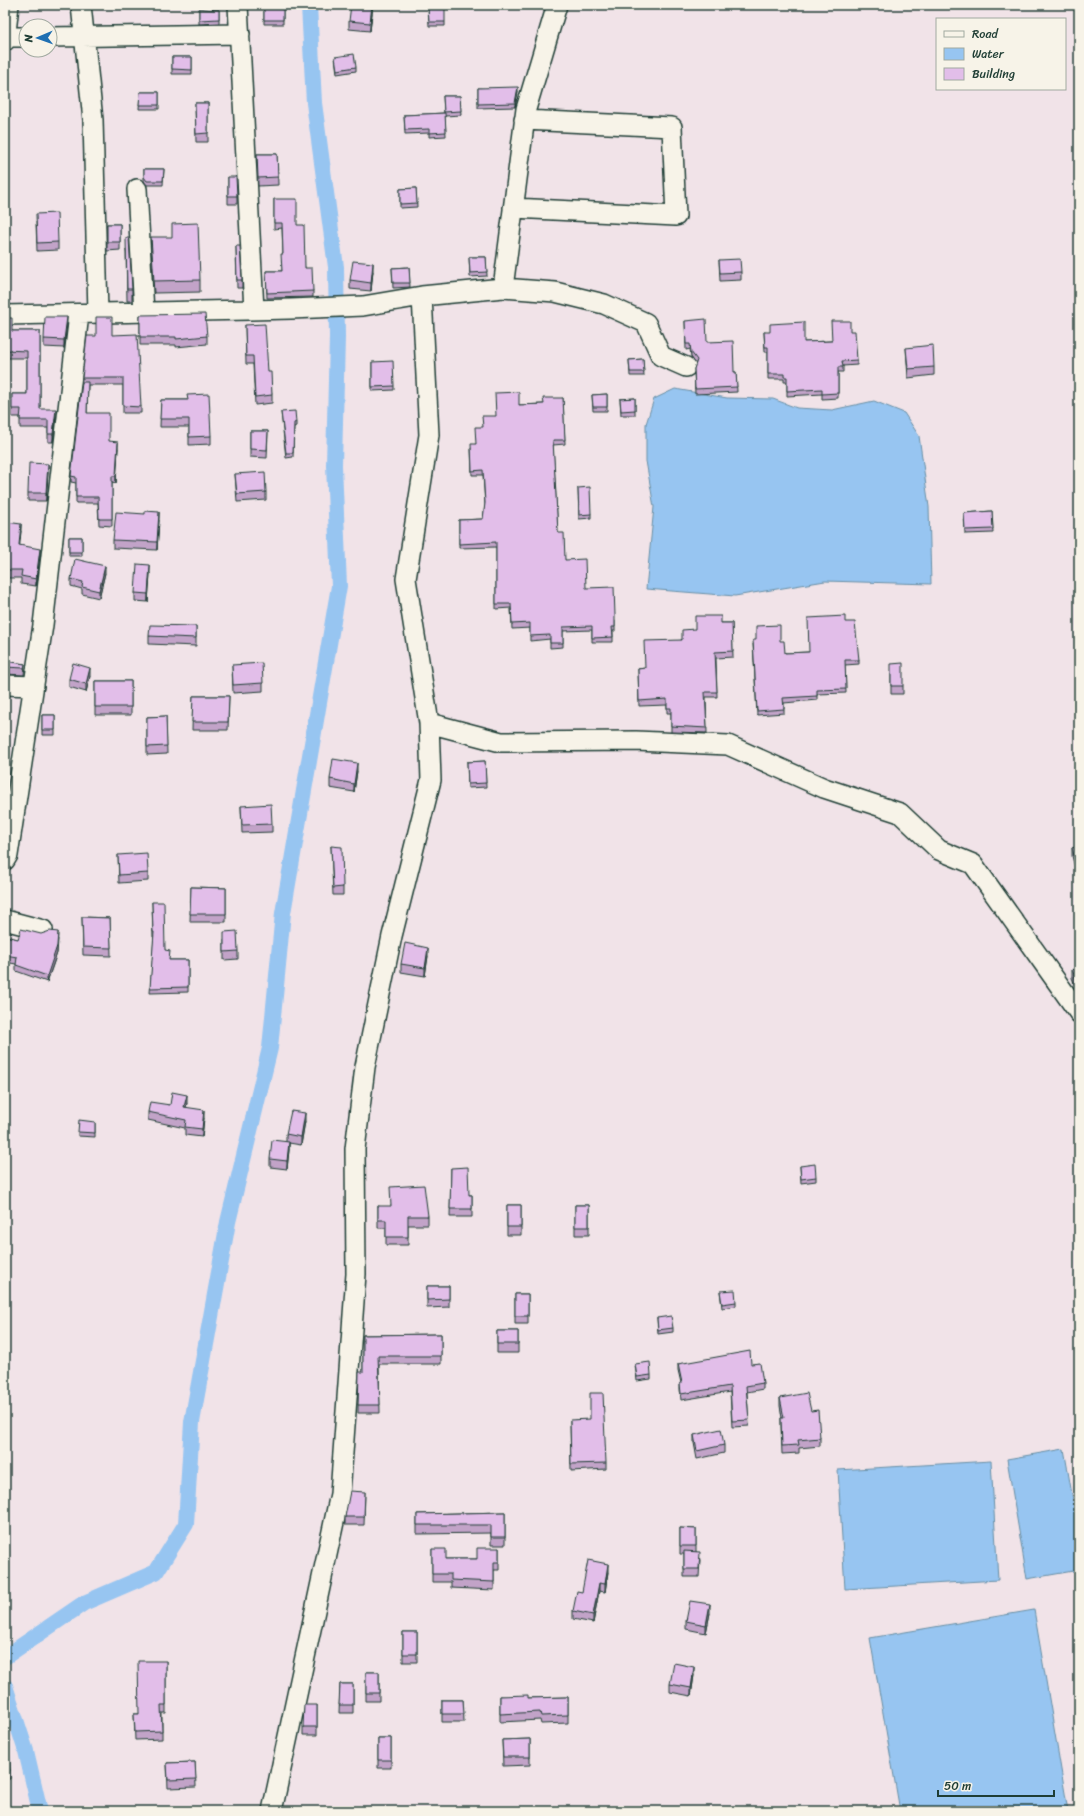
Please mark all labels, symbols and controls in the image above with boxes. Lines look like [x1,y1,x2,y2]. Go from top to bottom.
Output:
north arrow [18,18,58,58]
legend [936,18,1066,90]
text: Road [972,23,999,45]
text: N [19,34,38,43]
text: Water [972,43,1005,65]
text: Building [972,63,1015,85]
scale bar [938,1772,1054,1798]
text: 50 m [944,1775,971,1797]

